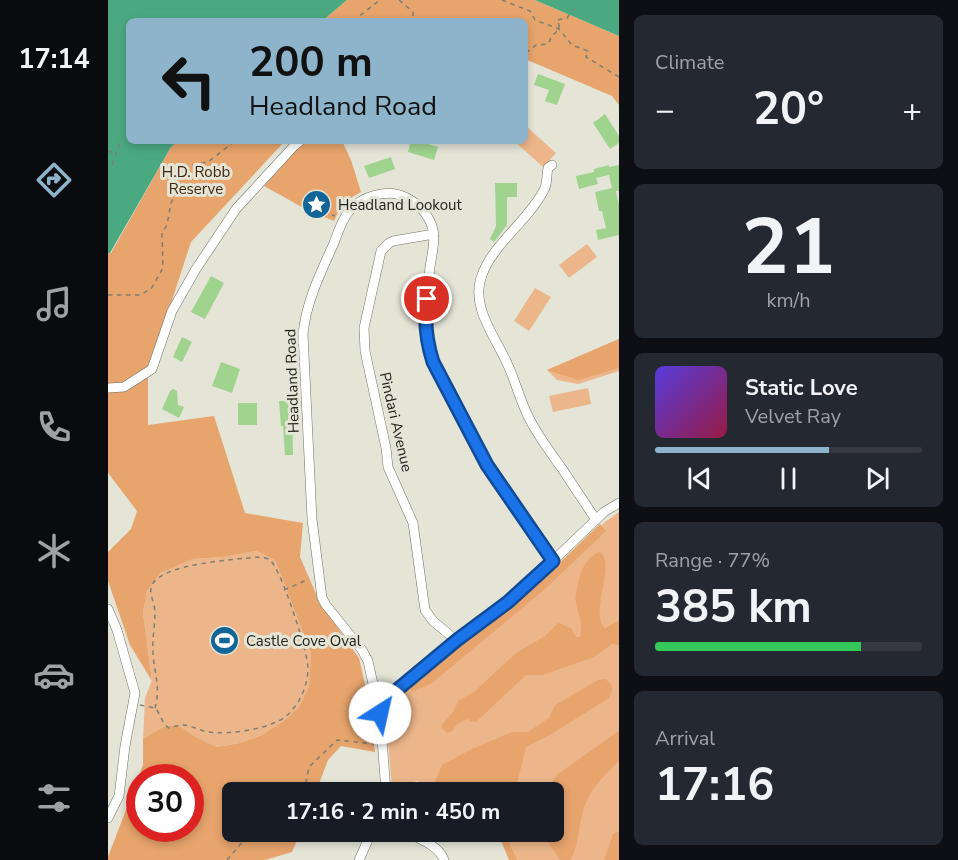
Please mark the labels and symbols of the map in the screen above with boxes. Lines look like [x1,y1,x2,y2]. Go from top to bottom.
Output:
park label: H.D. Robb Reserve [162,162,230,199]
place icon: Headland Lookout [301,189,333,221]
place label: Headland Lookout [338,195,462,215]
pin [401,273,452,324]
street label: Headland Road [280,328,304,434]
street label: Pindari Avenue [375,370,417,474]
sports icon: Castle Cove Oval [209,625,241,657]
place label: Castle Cove Oval [246,631,362,651]
position arrow [348,681,412,745]
speed limit sign: 30 [126,764,204,842]

